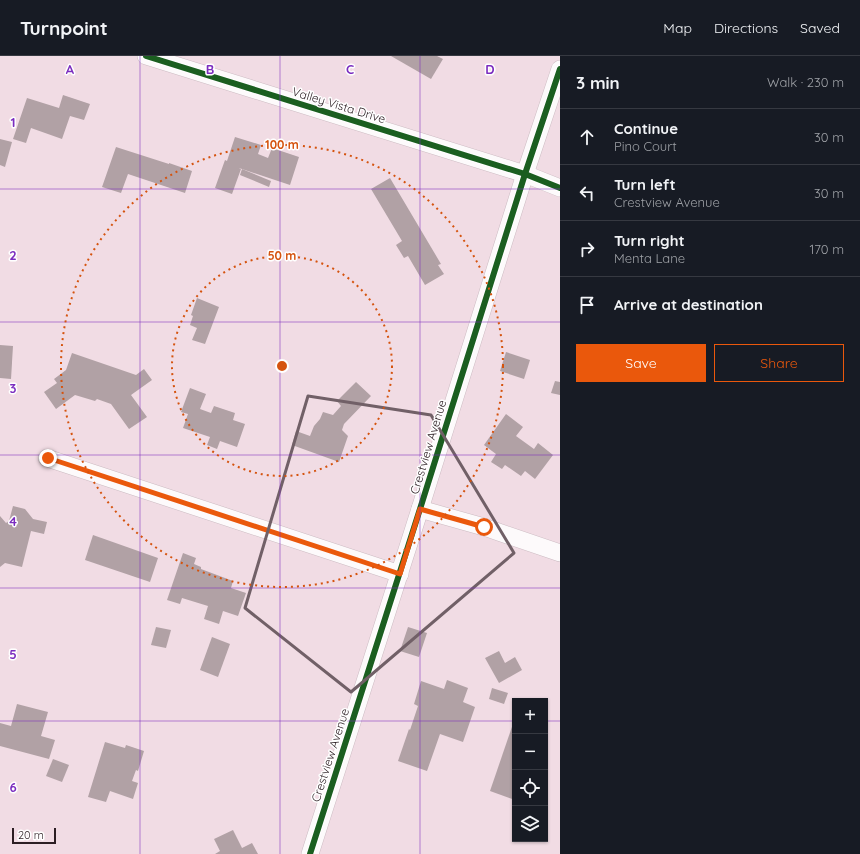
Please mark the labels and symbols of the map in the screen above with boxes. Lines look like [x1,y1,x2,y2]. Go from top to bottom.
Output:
text: A [66,61,75,77]
text: B [206,61,214,77]
text: C [346,61,354,77]
text: D [485,61,495,77]
street label: Valley Vista Drive [290,84,388,126]
text: 1 [10,114,16,130]
text: 100 m [265,137,299,152]
text: 2 [9,247,17,263]
text: 50 m [268,248,296,263]
centre of rings [275,359,289,373]
text: 3 [10,380,17,396]
street label: Crestview Avenue [407,398,450,496]
route end [39,449,57,467]
text: 4 [9,513,17,529]
route start [475,518,493,536]
text: 5 [9,646,17,662]
street label: Crestview Avenue [308,706,352,804]
text: 6 [9,779,17,795]
scale bar [12,826,56,845]

